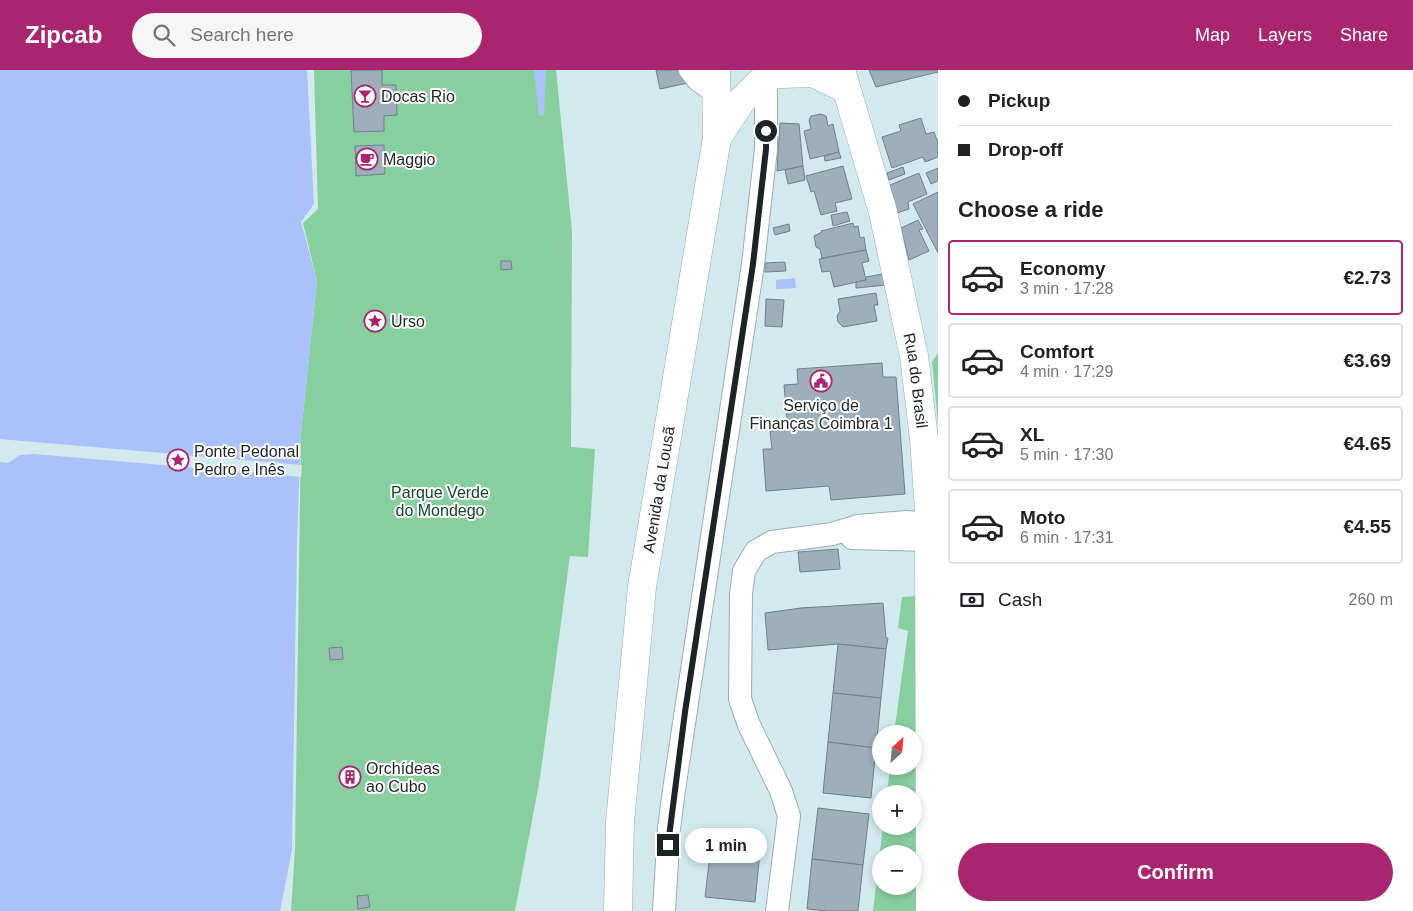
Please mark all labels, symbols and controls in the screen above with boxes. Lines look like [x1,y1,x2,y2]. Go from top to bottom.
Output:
search box [132,13,482,58]
text: Zipcab [25,21,102,48]
icon: search [150,21,178,49]
text: Search here [190,24,294,45]
text: Map [1195,25,1230,45]
text: Layers [1258,25,1312,45]
text: Share [1340,25,1388,45]
bar icon: Docas Rio [353,84,377,108]
place label: Docas Rio [381,88,455,105]
text: Pickup [988,90,1050,111]
route start [755,120,777,142]
text: Drop-off [988,139,1063,160]
cafe icon: Maggio [355,147,379,171]
place label: Maggio [383,151,436,168]
text: Choose a ride [958,197,1103,222]
icon: car [960,255,1005,300]
text: Economy [1020,258,1106,279]
text: €2.73 [1343,267,1391,288]
text: 3 min · 17:28 [1020,280,1113,297]
place icon: Urso [363,309,387,333]
place label: Urso [391,313,425,330]
street label: Rua do Brasil [900,331,931,429]
icon: car [960,338,1005,383]
text: Comfort [1020,341,1094,362]
text: €3.69 [1343,350,1391,371]
text: 4 min · 17:29 [1020,363,1113,380]
public building icon: Serviço de Finanças Coimbra 1 [809,369,833,393]
place label: Serviço de Finanças Coimbra 1 [749,397,893,432]
icon: car [960,421,1005,466]
text: XL [1020,424,1044,445]
street label: Avenida da Lousã [640,425,678,554]
text: €4.65 [1343,433,1391,454]
place label: Ponte Pedonal Pedro e Inês [194,443,299,478]
text: 5 min · 17:30 [1020,446,1113,463]
place icon: Ponte Pedonal Pedro e Inês [166,448,190,472]
park label: Parque Verde do Mondego [391,484,489,519]
icon: car [960,504,1005,549]
text: Moto [1020,507,1065,528]
text: €4.55 [1343,516,1391,537]
text: 6 min · 17:31 [1020,529,1113,546]
icon: cash [958,586,986,614]
text: Cash [998,589,1042,610]
text: 260 m [1349,591,1393,608]
north arrow [872,725,922,775]
map controls [872,725,922,895]
place label: Orchídeas ao Cubo [366,760,440,795]
building icon: Orchídeas ao Cubo [338,765,362,789]
button: + [872,785,922,835]
callout: 1 min [686,828,768,862]
route end [657,834,679,856]
text: 1 min [705,837,747,854]
button: Confirm [958,843,1393,901]
button: − [872,845,922,895]

